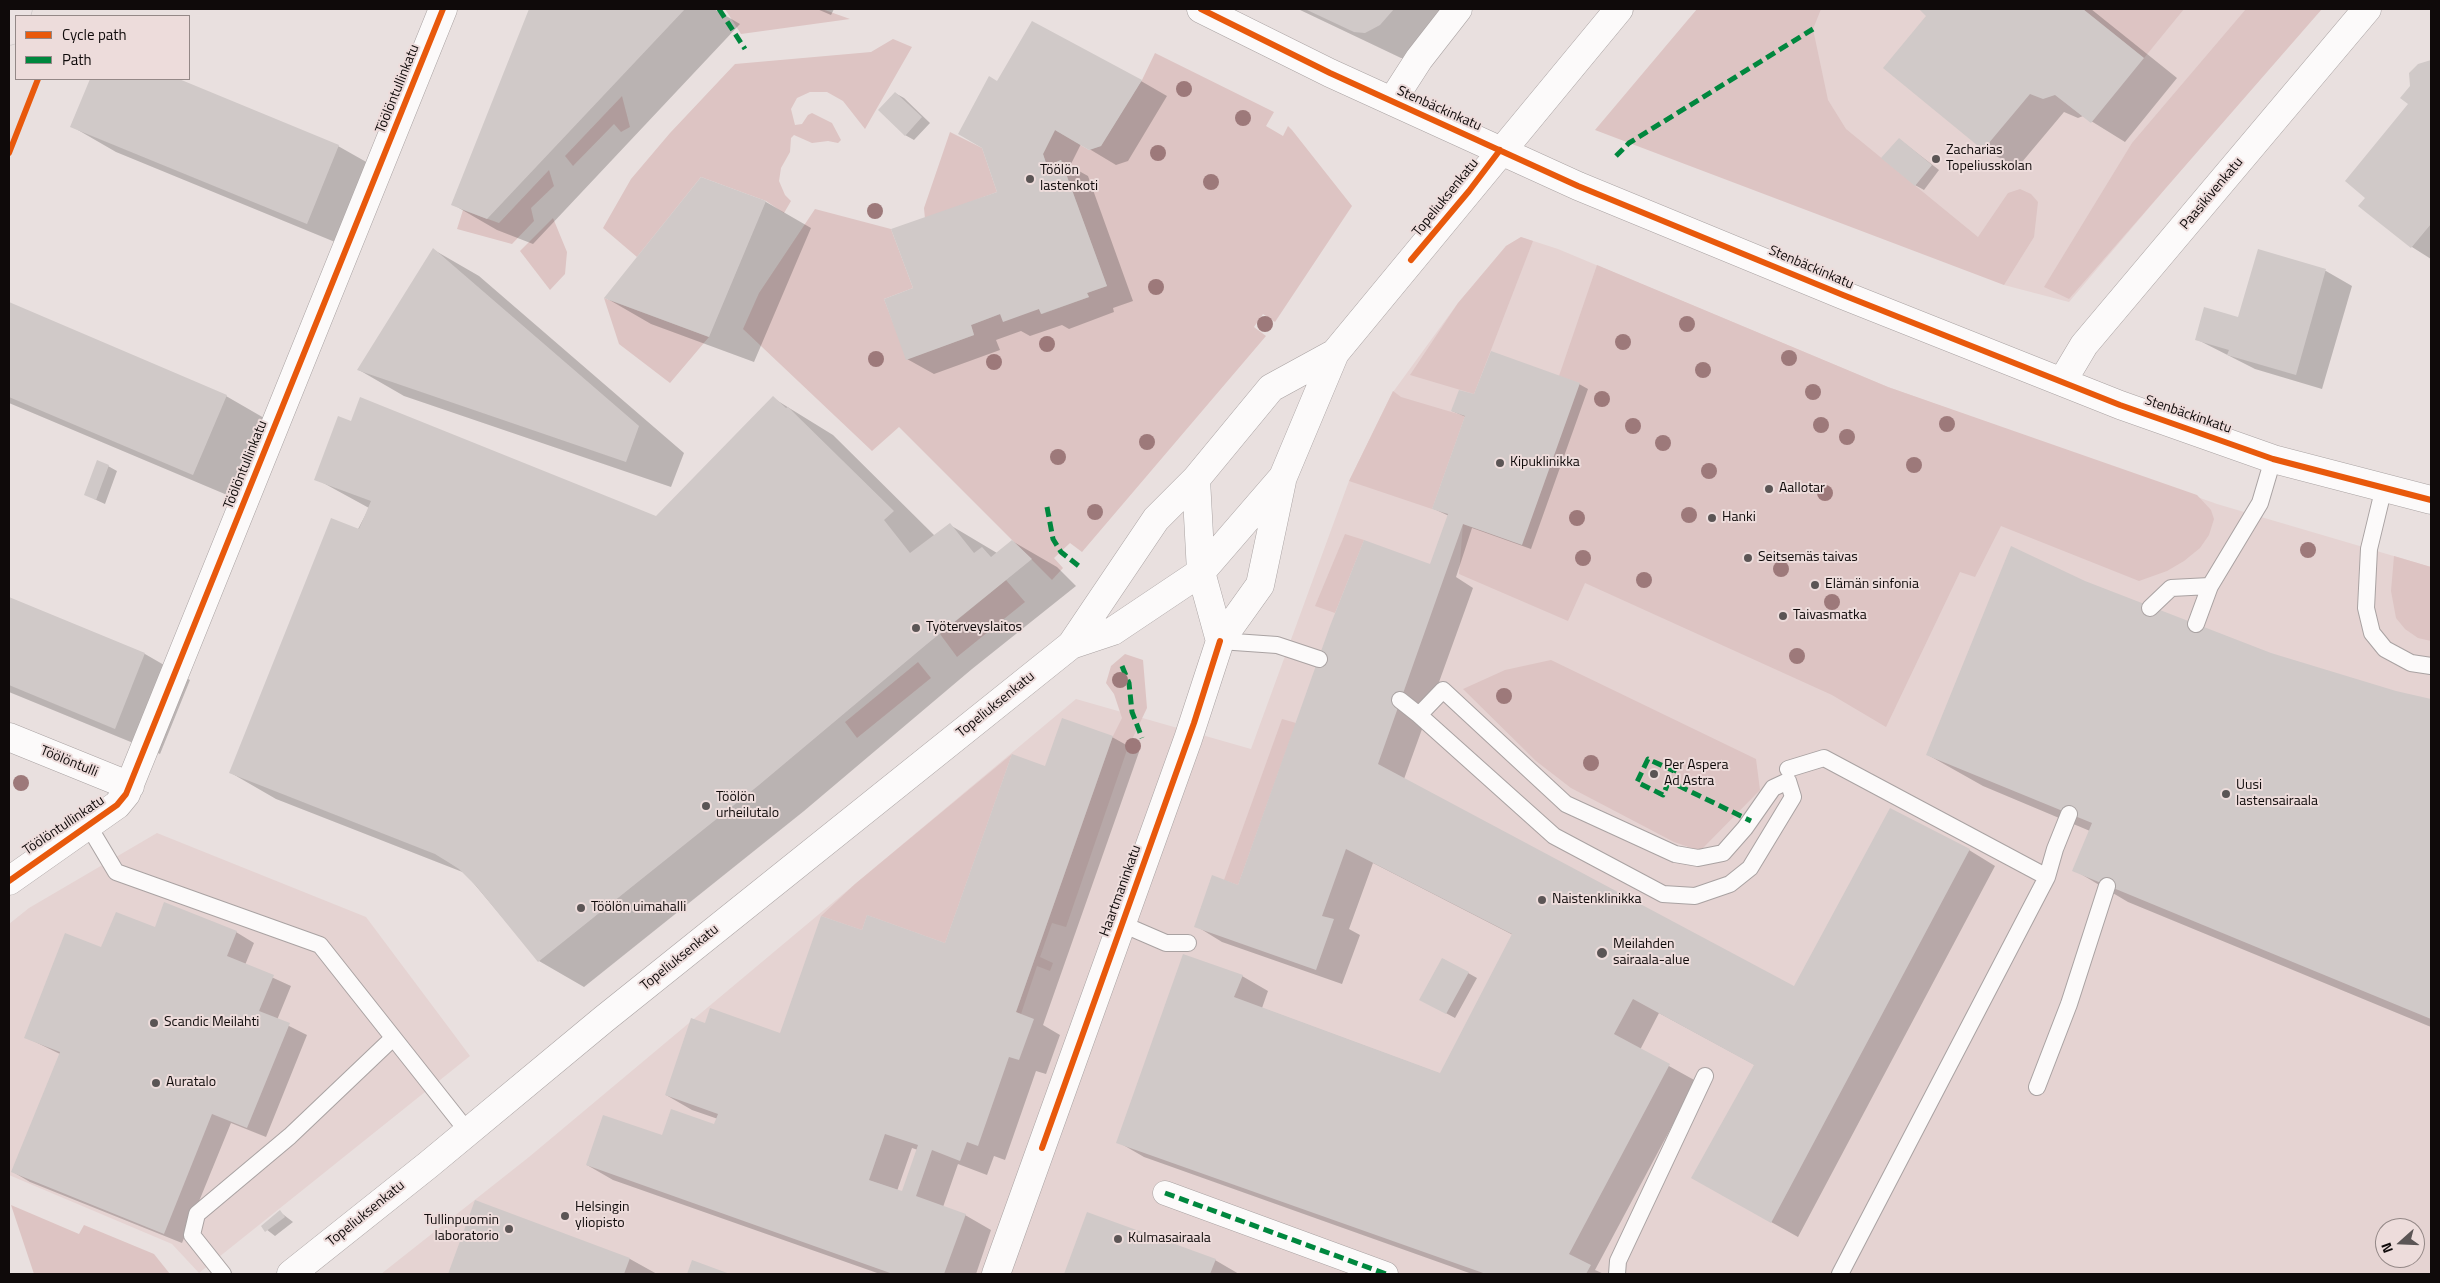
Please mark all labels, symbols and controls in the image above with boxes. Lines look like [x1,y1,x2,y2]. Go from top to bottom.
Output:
legend [15,15,190,80]
text: Cycle path [62,23,127,46]
street label: Töölöntullinkatu [373,42,423,136]
text: Path [62,48,92,71]
street label: Stenbäckinkatu [1394,83,1484,135]
place label: Zacharias Topeliusskolan [1946,143,2032,176]
marker: Zacharias Topeliusskolan [1930,153,1942,165]
street label: Paasikivenkatu [2177,155,2247,233]
street label: Topeliuksenkatu [1409,156,1483,240]
place label: Töölön lastenkoti [1040,163,1098,196]
marker: Töölön lastenkoti [1024,173,1036,185]
street label: Stenbäckinkatu [1766,243,1856,293]
street label: Stenbäckinkatu [2142,392,2234,438]
street label: Töölöntullinkatu [221,418,271,512]
place label: Kipuklinikka [1510,455,1580,471]
marker: Kipuklinikka [1494,457,1506,469]
place label: Aallotar [1779,481,1825,497]
marker: Aallotar [1763,483,1775,495]
place label: Hanki [1722,510,1756,526]
marker: Hanki [1706,512,1718,524]
place label: Seitsemäs taivas [1758,550,1858,566]
marker: Seitsemäs taivas [1742,552,1754,564]
place label: Elämän sinfonia [1825,577,1919,593]
marker: Elämän sinfonia [1809,579,1821,591]
place label: Taivasmatka [1793,608,1867,624]
marker: Taivasmatka [1777,610,1789,622]
place label: Työterveyslaitos [926,620,1022,636]
marker: Työterveyslaitos [910,622,922,634]
street label: Topeliuksenkatu [954,668,1038,742]
street label: Töölöntulli [38,743,100,781]
place label: Per Aspera Ad Astra [1664,758,1728,790]
marker: Per Aspera Ad Astra [1648,768,1660,780]
place label: Uusi lastensairaala [2236,778,2318,810]
marker: Uusi lastensairaala [2220,788,2232,800]
place label: Töölön urheilutalo [716,790,779,822]
street label: Töölöntullinkatu [20,793,108,859]
marker: Töölön urheilutalo [700,800,712,812]
street label: Haartmaninkatu [1097,843,1145,939]
place label: Naistenklinikka [1552,892,1642,908]
marker: Naistenklinikka [1536,894,1548,906]
place label: Töölön uimahalli [591,900,686,916]
marker: Töölön uimahalli [575,902,587,914]
street label: Topeliuksenkatu [638,921,722,995]
place label: Meilahden sairaala-alue [1613,937,1689,970]
marker: Meilahden sairaala-alue [1595,946,1609,960]
place label: Scandic Meilahti [164,1015,259,1031]
marker: Scandic Meilahti [148,1017,160,1029]
place label: Auratalo [166,1075,216,1091]
marker: Auratalo [150,1077,162,1089]
street label: Topeliuksenkatu [324,1177,408,1251]
place label: Helsingin yliopisto [575,1200,630,1232]
marker: Helsingin yliopisto [559,1210,571,1222]
place label: Tullinpuomin laboratorio [424,1213,499,1246]
north arrow [2375,1218,2425,1268]
marker: Tullinpuomin laboratorio [503,1223,515,1235]
place label: Kulmasairaala [1128,1231,1211,1247]
marker: Kulmasairaala [1112,1233,1124,1245]
text: N [2375,1240,2398,1256]

